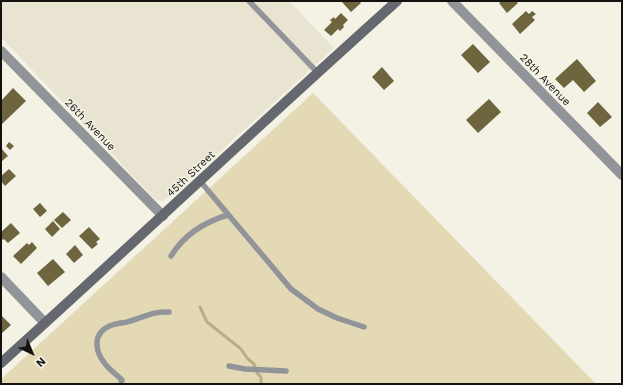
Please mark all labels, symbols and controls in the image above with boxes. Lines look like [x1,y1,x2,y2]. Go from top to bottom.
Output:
street label: 28th Avenue [517,51,573,109]
street label: 26th Avenue [62,96,118,154]
street label: 45th Street [164,148,218,200]
north arrow [12,333,52,373]
text: N [33,354,48,370]

